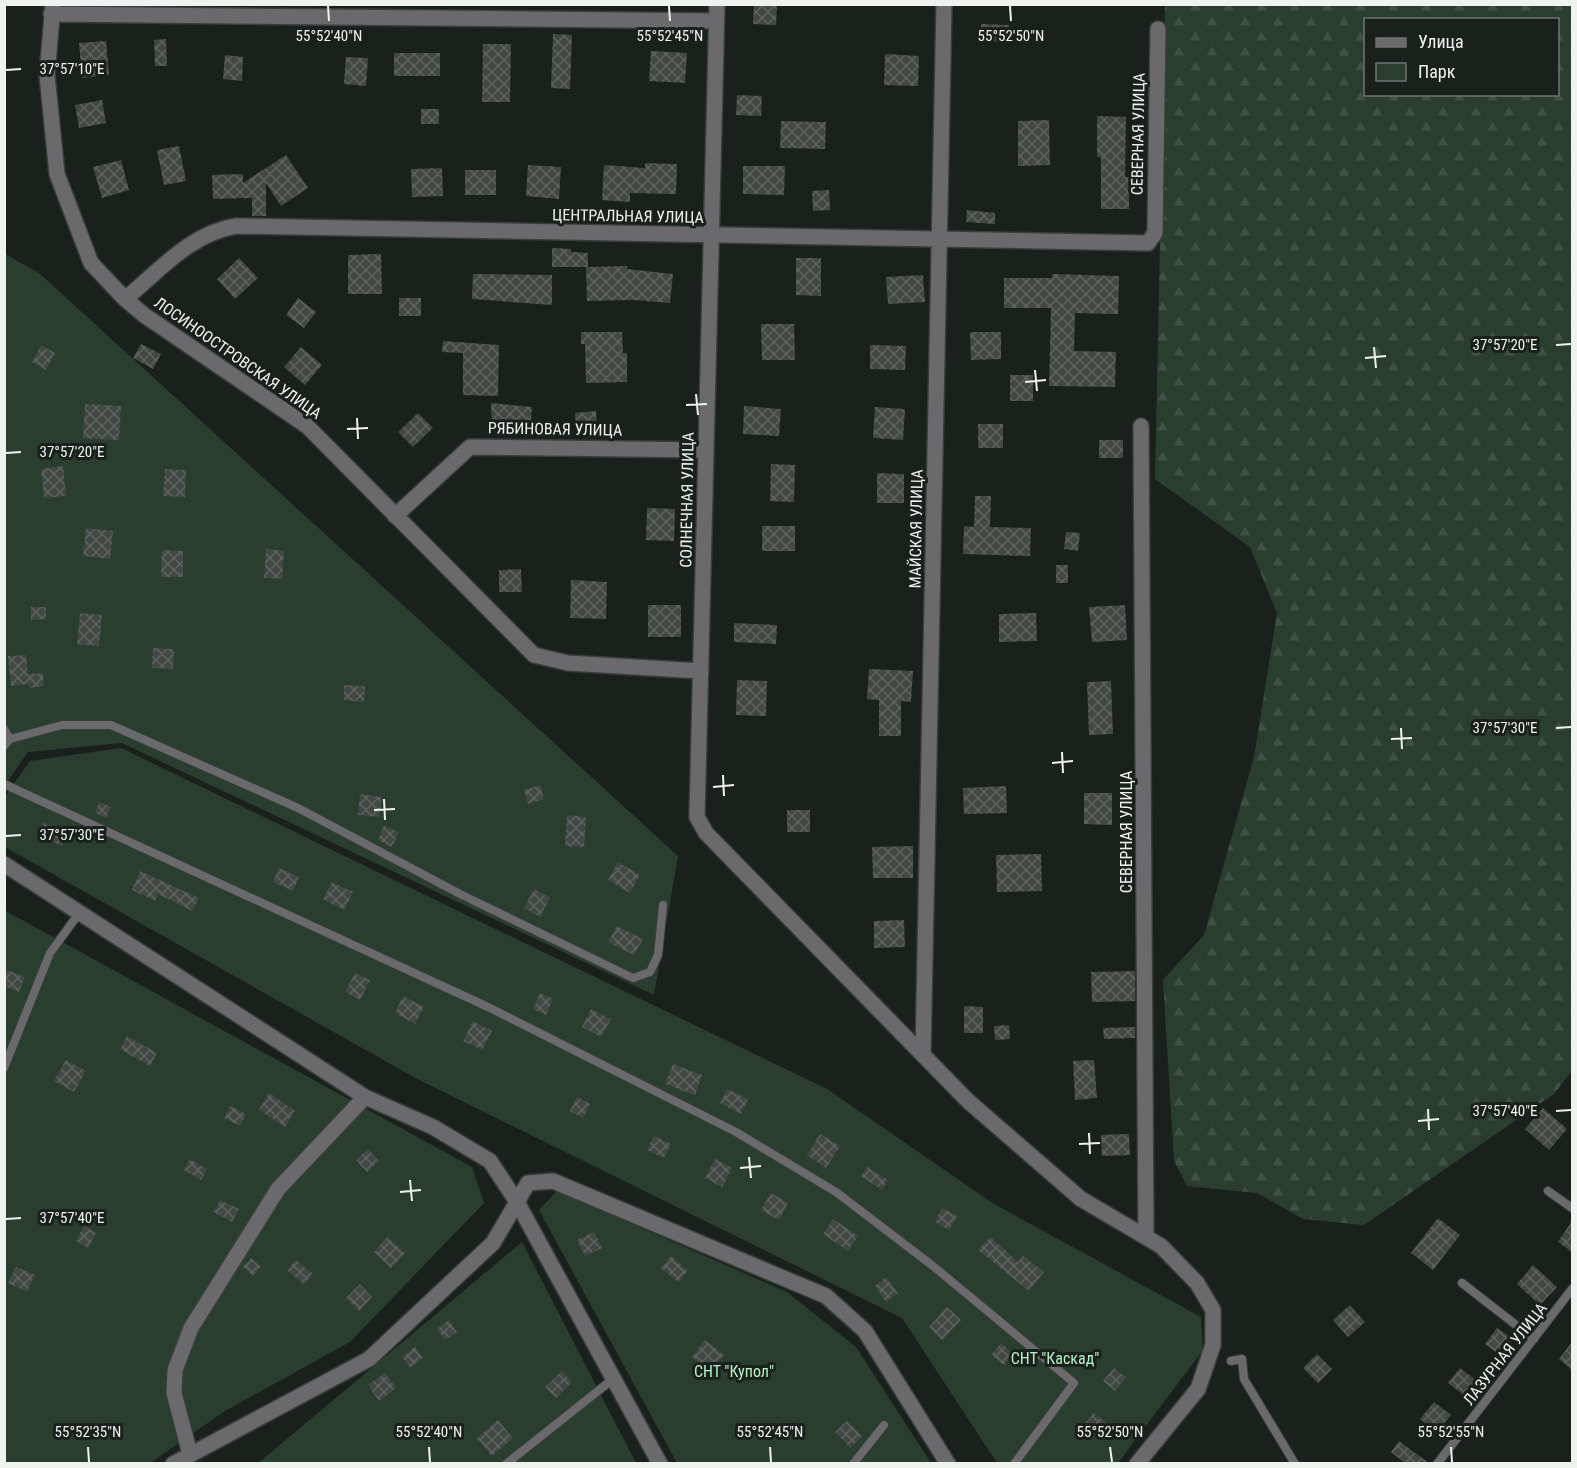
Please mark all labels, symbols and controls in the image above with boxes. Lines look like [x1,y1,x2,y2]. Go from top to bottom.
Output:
legend [1364,18,1559,96]
text: 55°52'40"N [296,27,362,45]
text: 55°52'45"N [637,27,703,45]
text: 55°52'50"N [978,27,1044,45]
text: Улица [1418,31,1464,52]
text: 37°57'10"E [40,60,104,78]
text: Парк [1418,61,1456,82]
street label: СЕВЕРНАЯ УЛИЦА [1127,73,1149,195]
street label: ЦЕНТРАЛЬНАЯ УЛИЦА [552,205,704,227]
street label: ЛОСИНООСТРОВСКАЯ УЛИЦА [151,293,325,423]
text: 37°57'20"E [1473,336,1537,354]
street label: РЯБИНОВАЯ УЛИЦА [488,418,622,440]
street label: СОЛНЕЧНАЯ УЛИЦА [676,432,698,568]
text: 37°57'20"E [40,443,104,461]
street label: МАЙСКАЯ УЛИЦА [905,469,927,589]
text: 37°57'30"E [1473,719,1537,737]
street label: СЕВЕРНАЯ УЛИЦА [1117,771,1136,893]
text: 37°57'30"E [40,826,104,844]
text: 37°57'40"E [1473,1102,1537,1120]
text: 37°57'40"E [40,1209,104,1227]
street label: ЛАЗУРНАЯ УЛИЦА [1459,1299,1551,1409]
park label: СНТ "Каскад" [1011,1349,1099,1368]
park label: СНТ "Купол" [694,1362,774,1381]
text: 55°52'35"N [55,1423,121,1441]
text: 55°52'40"N [396,1423,462,1441]
text: 55°52'45"N [737,1423,803,1441]
text: 55°52'50"N [1077,1423,1143,1441]
text: 55°52'55"N [1418,1423,1484,1441]

